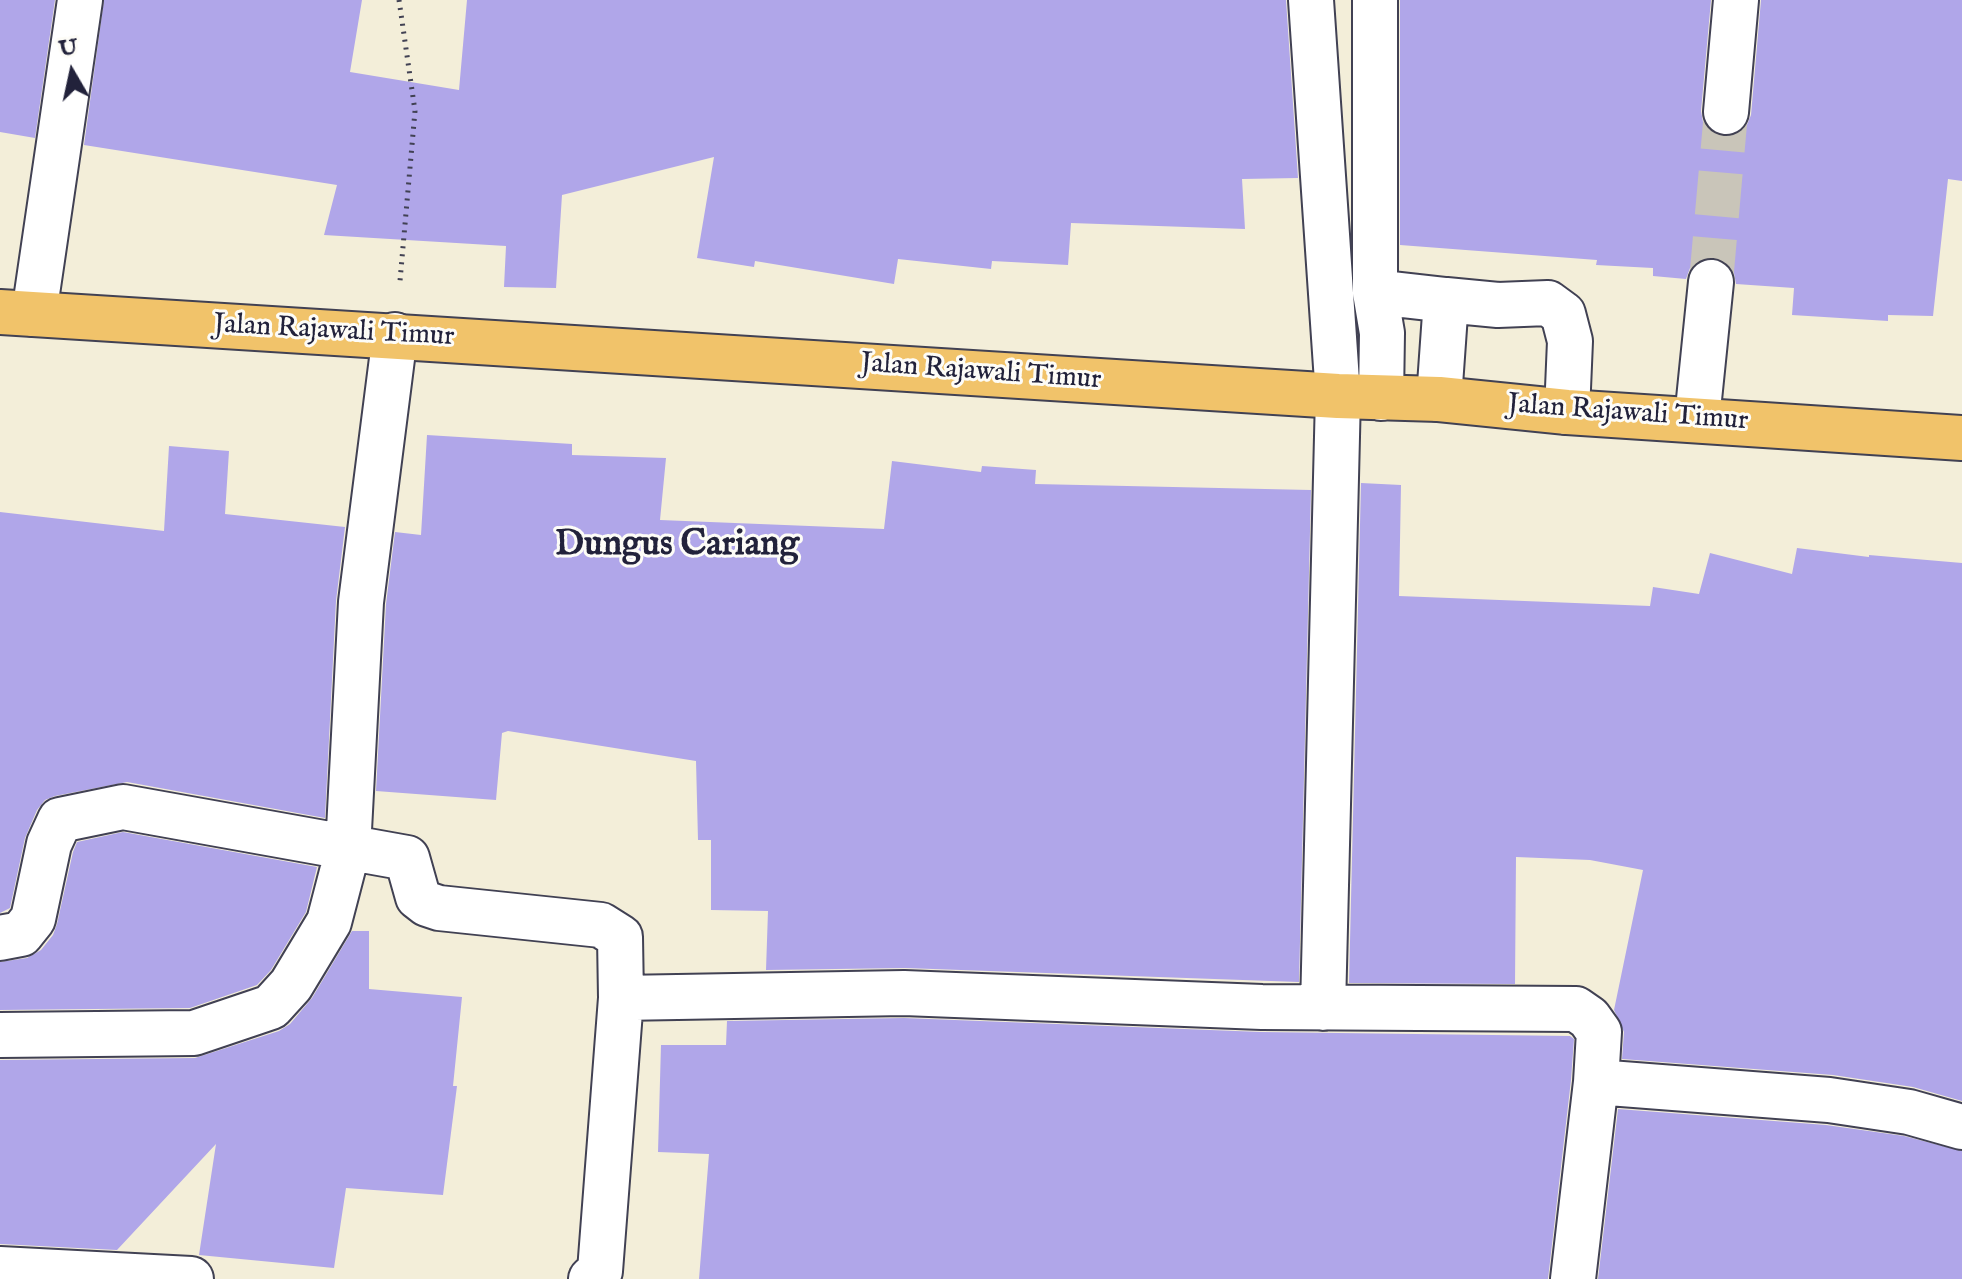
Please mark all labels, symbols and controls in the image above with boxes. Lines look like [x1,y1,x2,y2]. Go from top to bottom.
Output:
north arrow [32,32,112,112]
text: U [57,33,80,64]
street label: Jalan Rajawali Timur [213,309,455,355]
street label: Jalan Rajawali Timur [860,348,1102,398]
street label: Jalan Rajawali Timur [1507,389,1749,439]
district label: Dungus Cariang [555,525,799,569]

